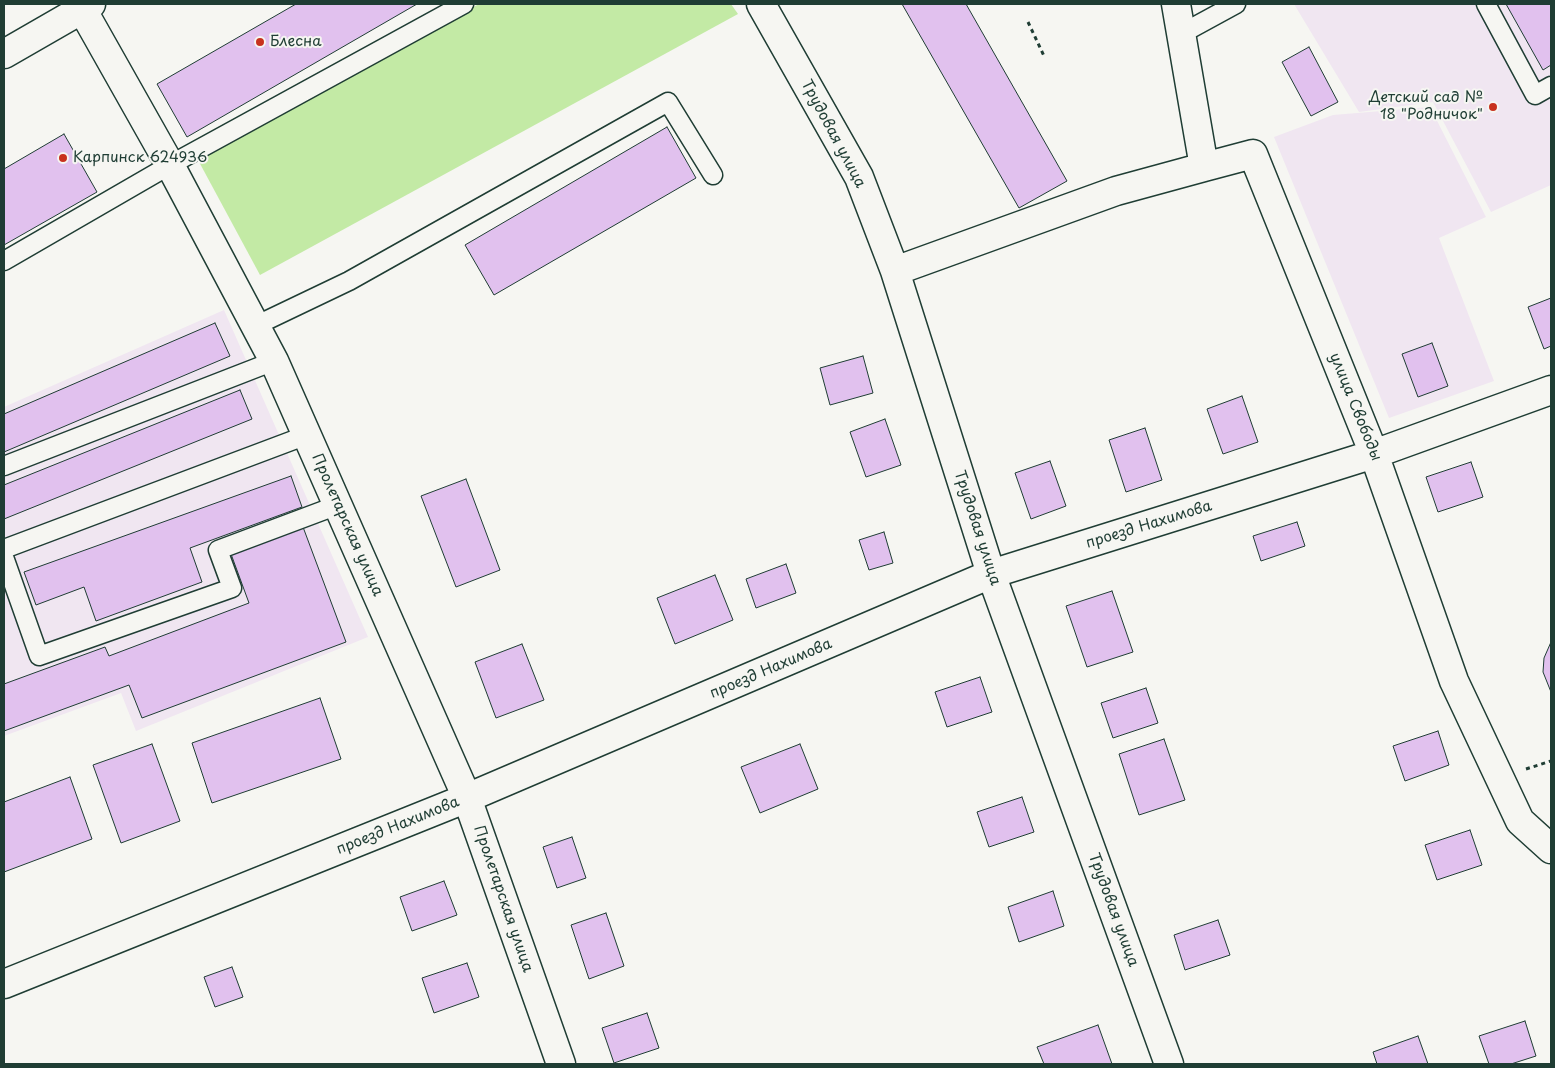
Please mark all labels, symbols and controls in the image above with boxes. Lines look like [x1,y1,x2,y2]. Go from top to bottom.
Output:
place label: Блесна [270,33,322,51]
marker: Блесна [254,36,266,48]
street label: Трудовая улица [797,77,869,191]
place label: Детский сад № 18 "Родничок" [1369,89,1483,124]
marker: Детский сад № 18 "Родничок" [1487,101,1499,113]
place label: Карпинск 624936 [73,149,207,167]
marker: Карпинск 624936 [57,152,69,164]
street label: улица Свободы [1325,350,1385,464]
street label: Пролетарская улица [307,451,387,599]
street label: Трудовая улица [950,468,1004,588]
street label: проезд Нахимова [1084,497,1214,553]
street label: проезд Нахимова [707,635,835,703]
street label: проезд Нахимова [334,793,462,859]
street label: Пролетарская улица [469,823,537,975]
street label: Трудовая улица [1084,851,1142,969]

